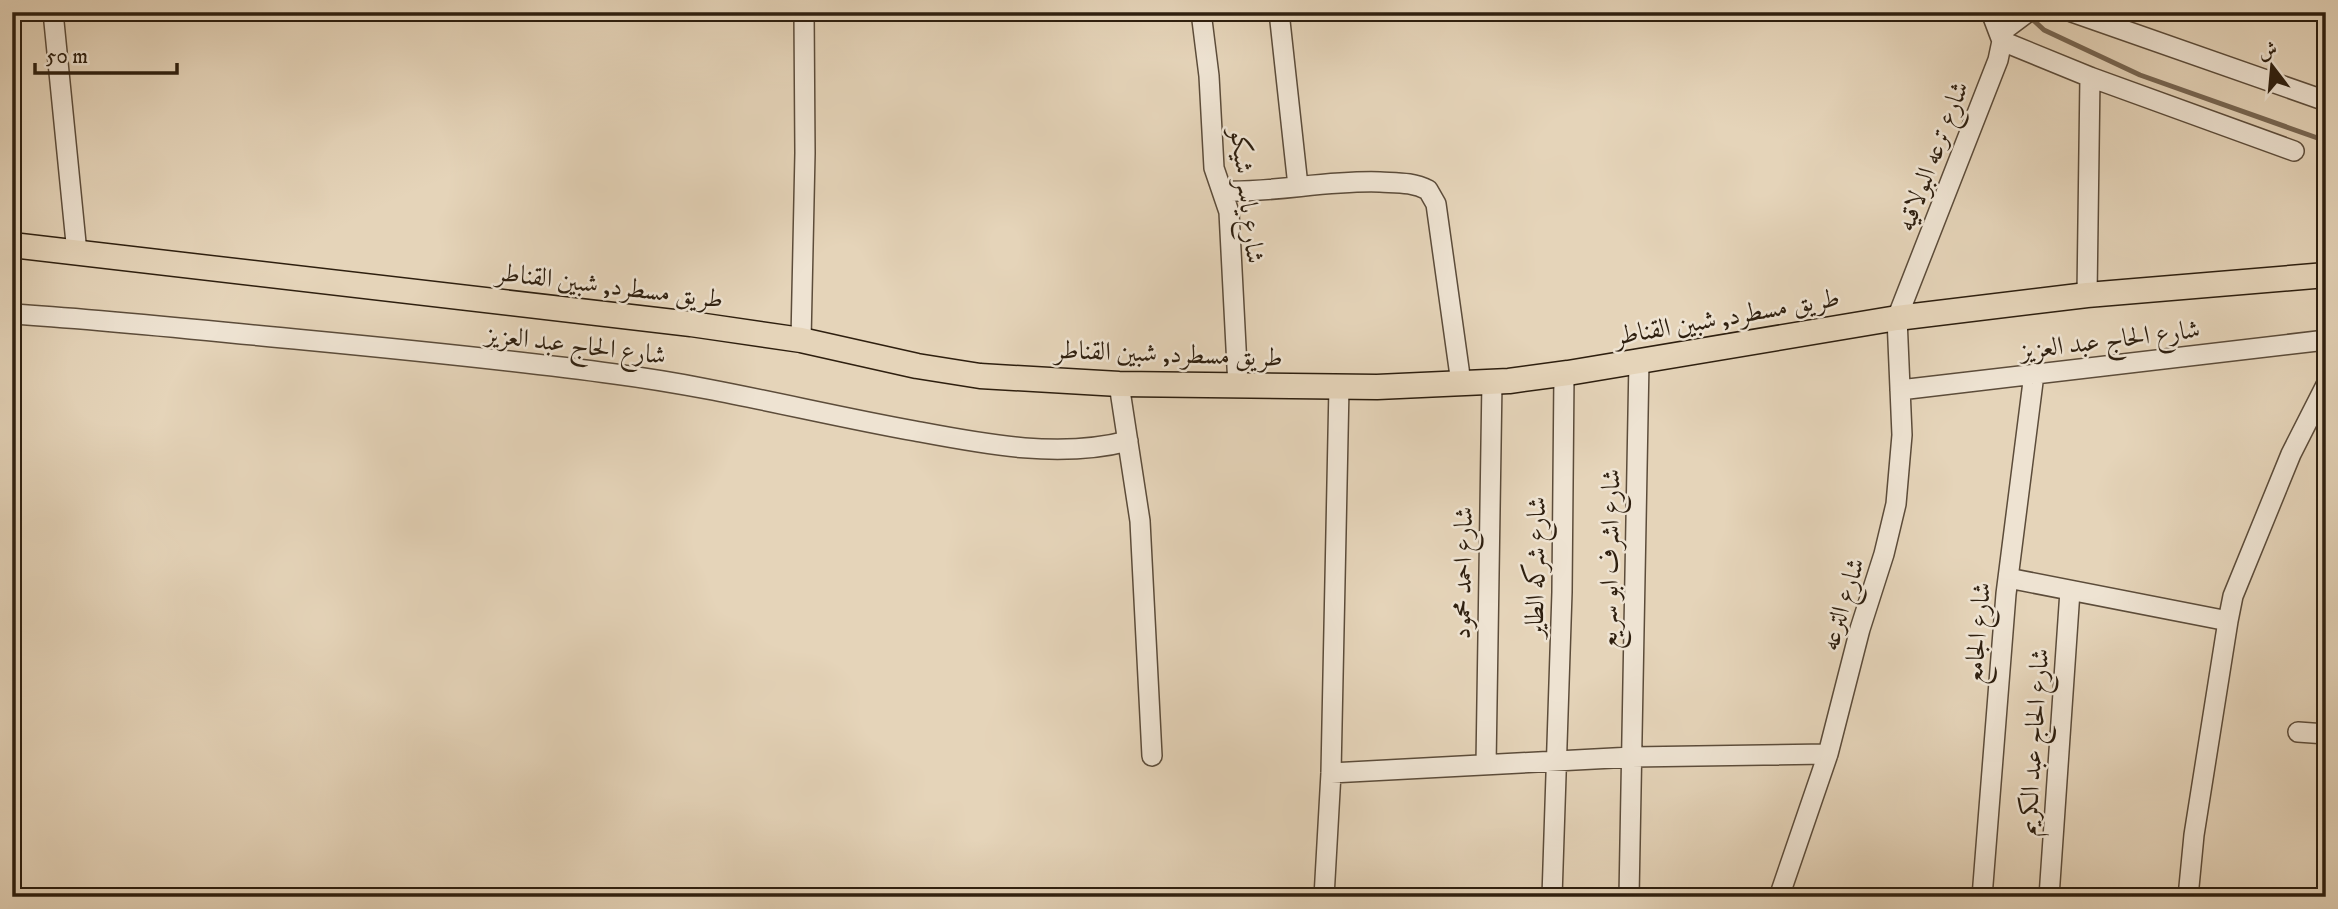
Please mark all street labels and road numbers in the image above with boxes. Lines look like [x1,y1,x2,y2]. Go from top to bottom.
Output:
street label: شارع ترعه البولاقيه [1890,77,1981,238]
street label: شارع ياسر شيكو [1218,124,1271,266]
street label: طريق مسطرد, شبين القناطر [492,256,725,317]
street label: طريق مسطرد, شبين القناطر [1609,281,1842,354]
street label: شارع الحاج عبد العزيز [2015,313,2203,374]
street label: شارع الحاج عبد العزيز [480,318,668,379]
street label: طريق مسطرد, شبين القناطر [1051,334,1283,375]
street label: شارع اشرف ابو سريع [1592,469,1635,649]
street label: شارع شركه الطاير [1518,496,1558,641]
street label: شارع احمد محمود [1446,506,1485,640]
street label: شارع الترعه [1814,554,1877,656]
street label: شارع الجامع [1958,581,2005,686]
street label: شارع الحاج عبد الكريم [2011,647,2063,837]

